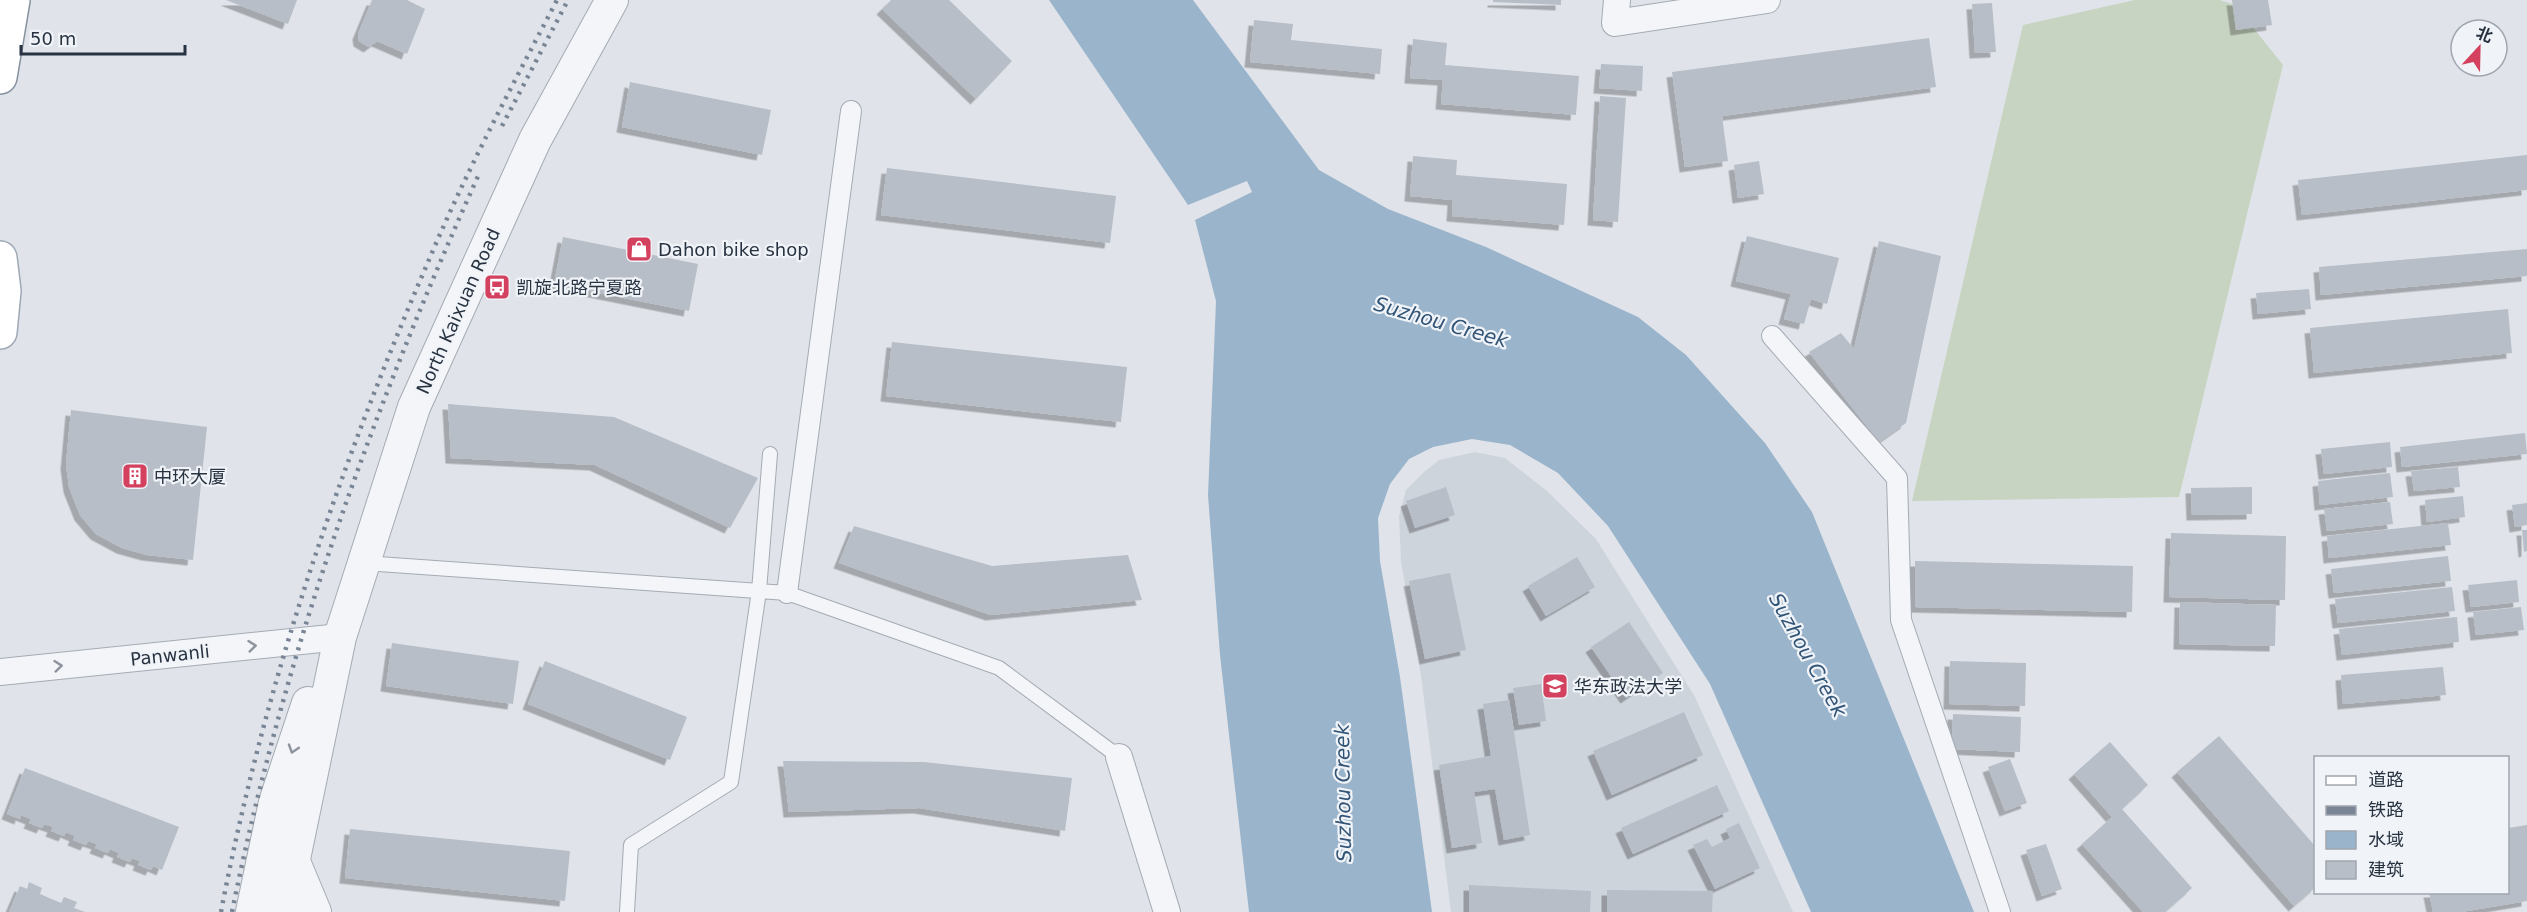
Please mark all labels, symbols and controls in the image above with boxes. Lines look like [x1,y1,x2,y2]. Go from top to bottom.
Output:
scale bar [21,18,184,56]
north arrow [2449,18,2509,78]
text: 北 [2473,23,2495,46]
text: 50 m [30,28,76,49]
street label: North Kaixuan Road [412,225,504,397]
shop icon: Dahon bike shop [624,234,654,264]
place label: Dahon bike shop [658,239,809,260]
bus stop icon: 凯旋北路宁夏路 [482,272,512,302]
place label: 凯旋北路宁夏路 [516,277,642,298]
water label: Suzhou Creek [1371,291,1512,353]
building icon: 中环大厦 [120,461,150,491]
place label: 中环大厦 [154,466,226,487]
water label: Suzhou Creek [1764,589,1853,722]
street label: Panwanli [129,640,211,670]
one-way arrow [248,640,257,653]
one-way arrow [54,660,63,673]
school or university icon: 华东政法大学 [1540,671,1570,701]
place label: 华东政法大学 [1574,676,1682,697]
water label: Suzhou Creek [1330,722,1356,862]
one-way arrow [287,743,300,754]
legend [2314,756,2509,894]
text: 道路 [2368,769,2404,790]
text: 铁路 [2368,799,2404,820]
text: 水域 [2368,829,2404,850]
text: 建筑 [2368,859,2404,880]

